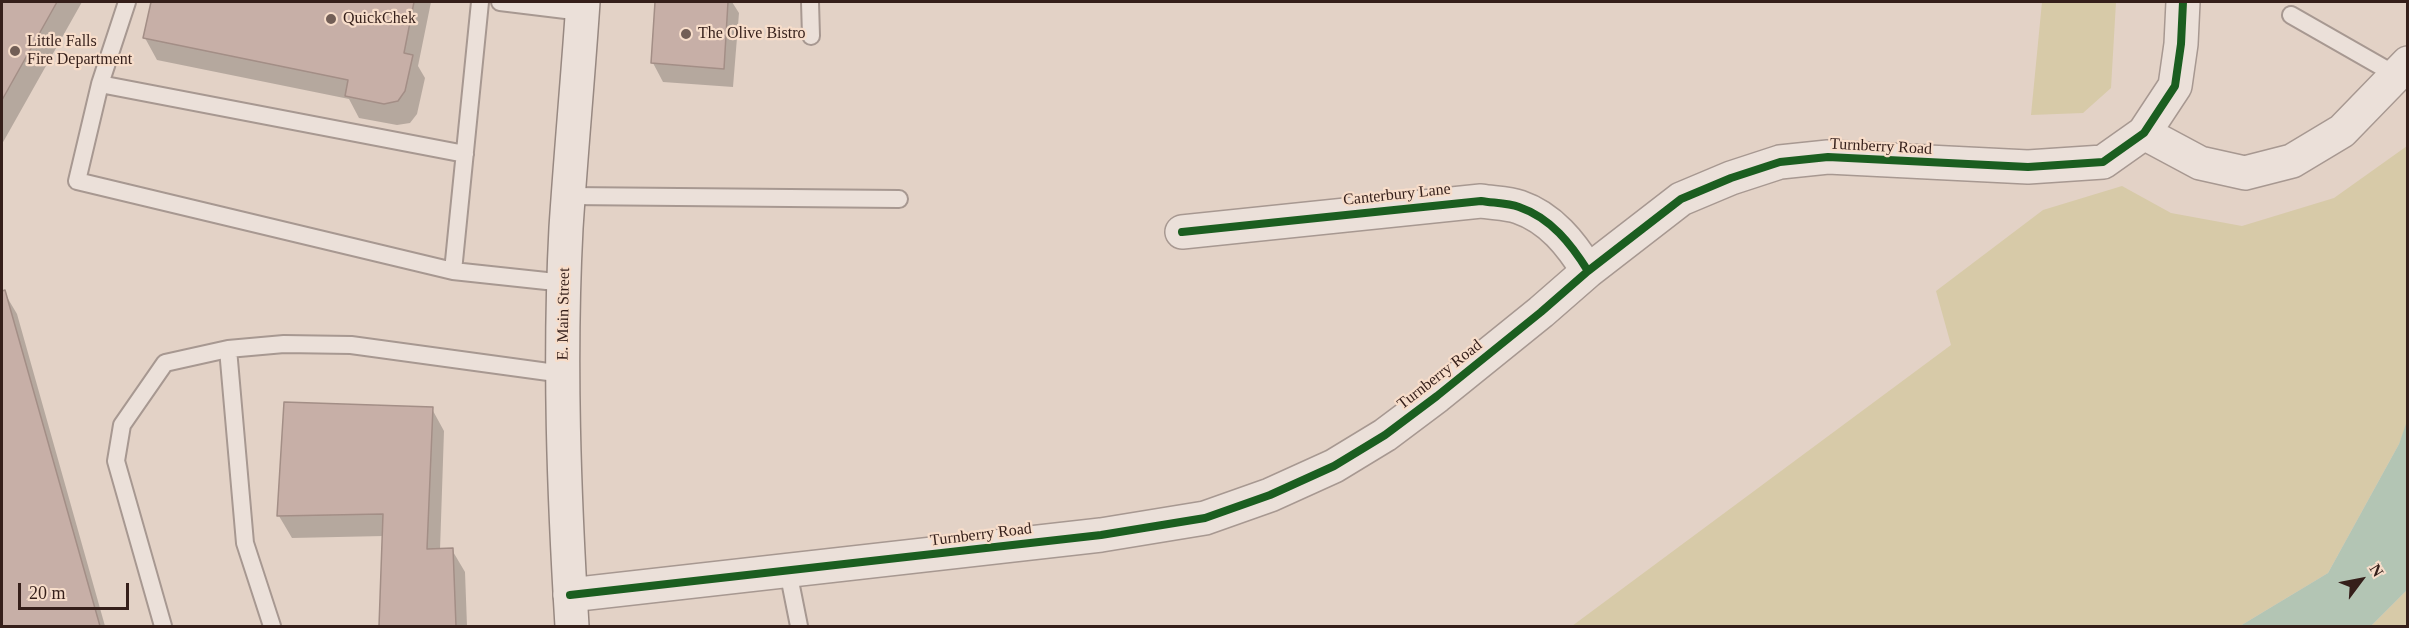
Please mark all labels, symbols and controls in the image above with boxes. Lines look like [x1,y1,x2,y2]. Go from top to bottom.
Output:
place label: QuickChek [343,9,416,29]
marker: QuickChek [324,12,338,26]
place label: The Olive Bistro [698,24,806,44]
marker: The Olive Bistro [679,27,693,41]
place label: Little Falls Fire Department [27,32,132,70]
marker: Little Falls Fire Department [8,44,22,58]
street label: Turnberry Road [1830,135,1932,159]
street label: Canterbury Lane [1342,180,1452,210]
street label: E. Main Street [554,267,574,361]
street label: Turnberry Road [1394,336,1486,414]
street label: Turnberry Road [929,519,1033,551]
north arrow [2331,550,2391,610]
text: N [2366,561,2387,580]
scale bar [21,571,132,609]
text: 20 m [29,583,66,603]

